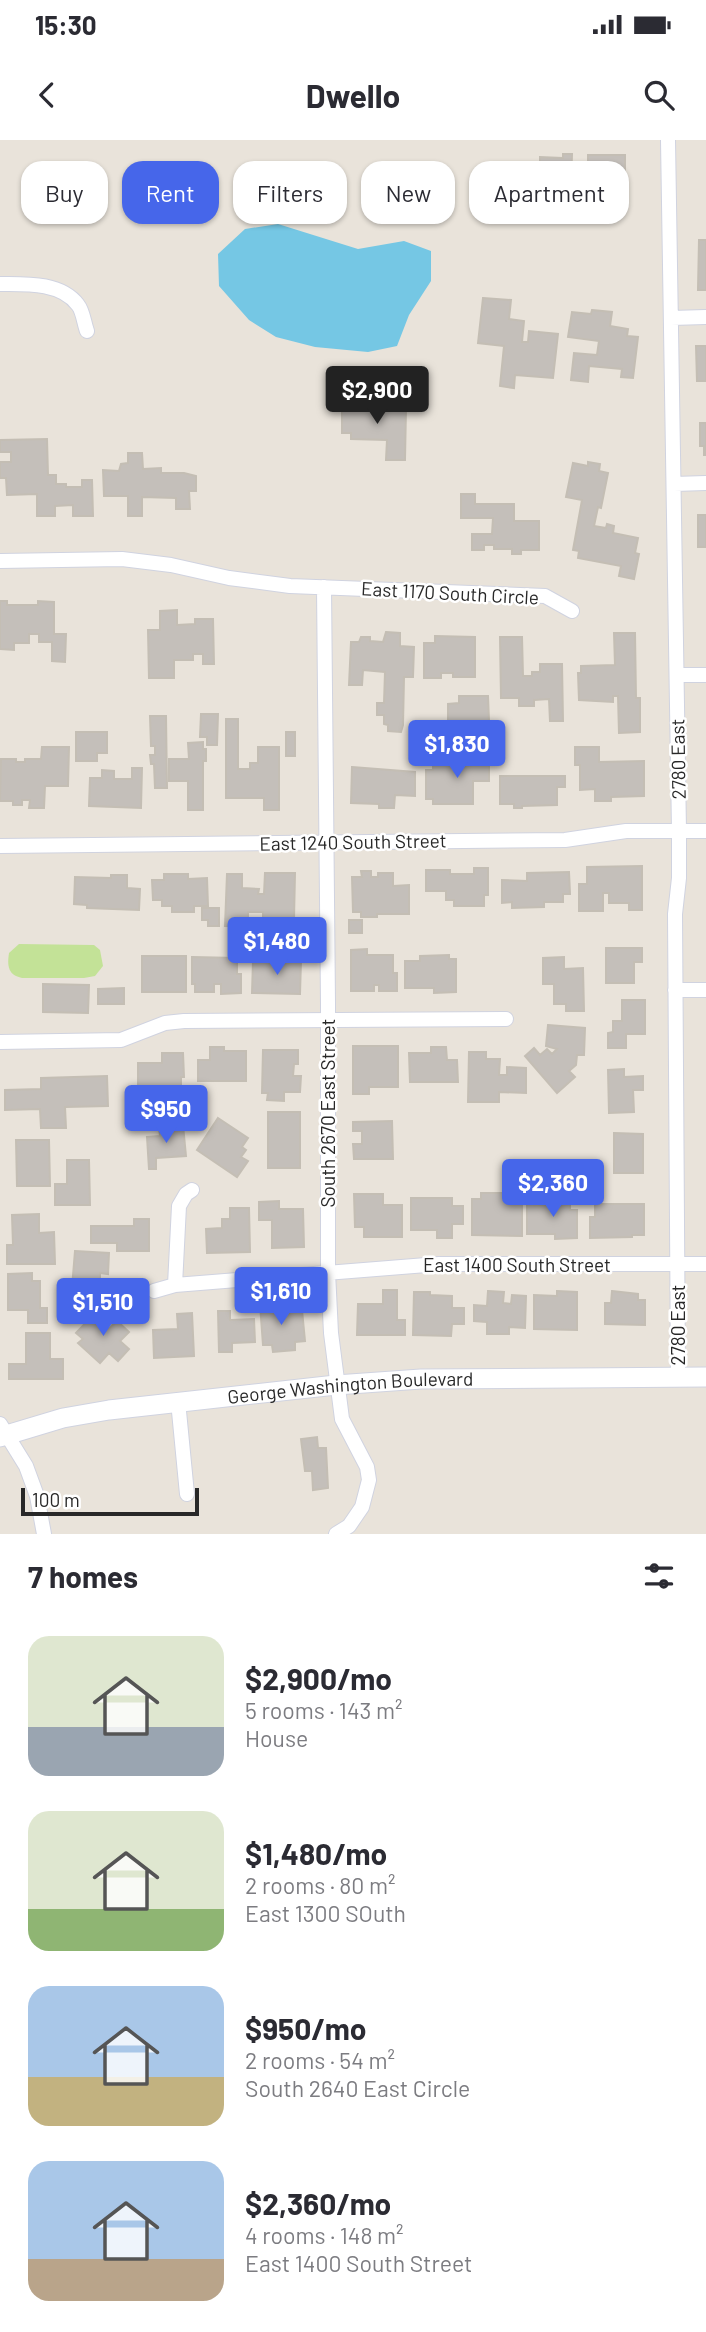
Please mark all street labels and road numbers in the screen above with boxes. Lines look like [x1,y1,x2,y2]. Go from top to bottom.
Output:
street label: East 1170 South Circle [360,576,540,609]
street label: 2780 East [665,718,690,800]
street label: East 1240 South Street [259,828,447,855]
street label: South 2670 East Street [316,1019,339,1208]
street label: East 1400 South Street [423,1253,611,1276]
street label: 2780 East [666,1285,689,1365]
street label: George Washington Boulevard [226,1367,473,1408]

